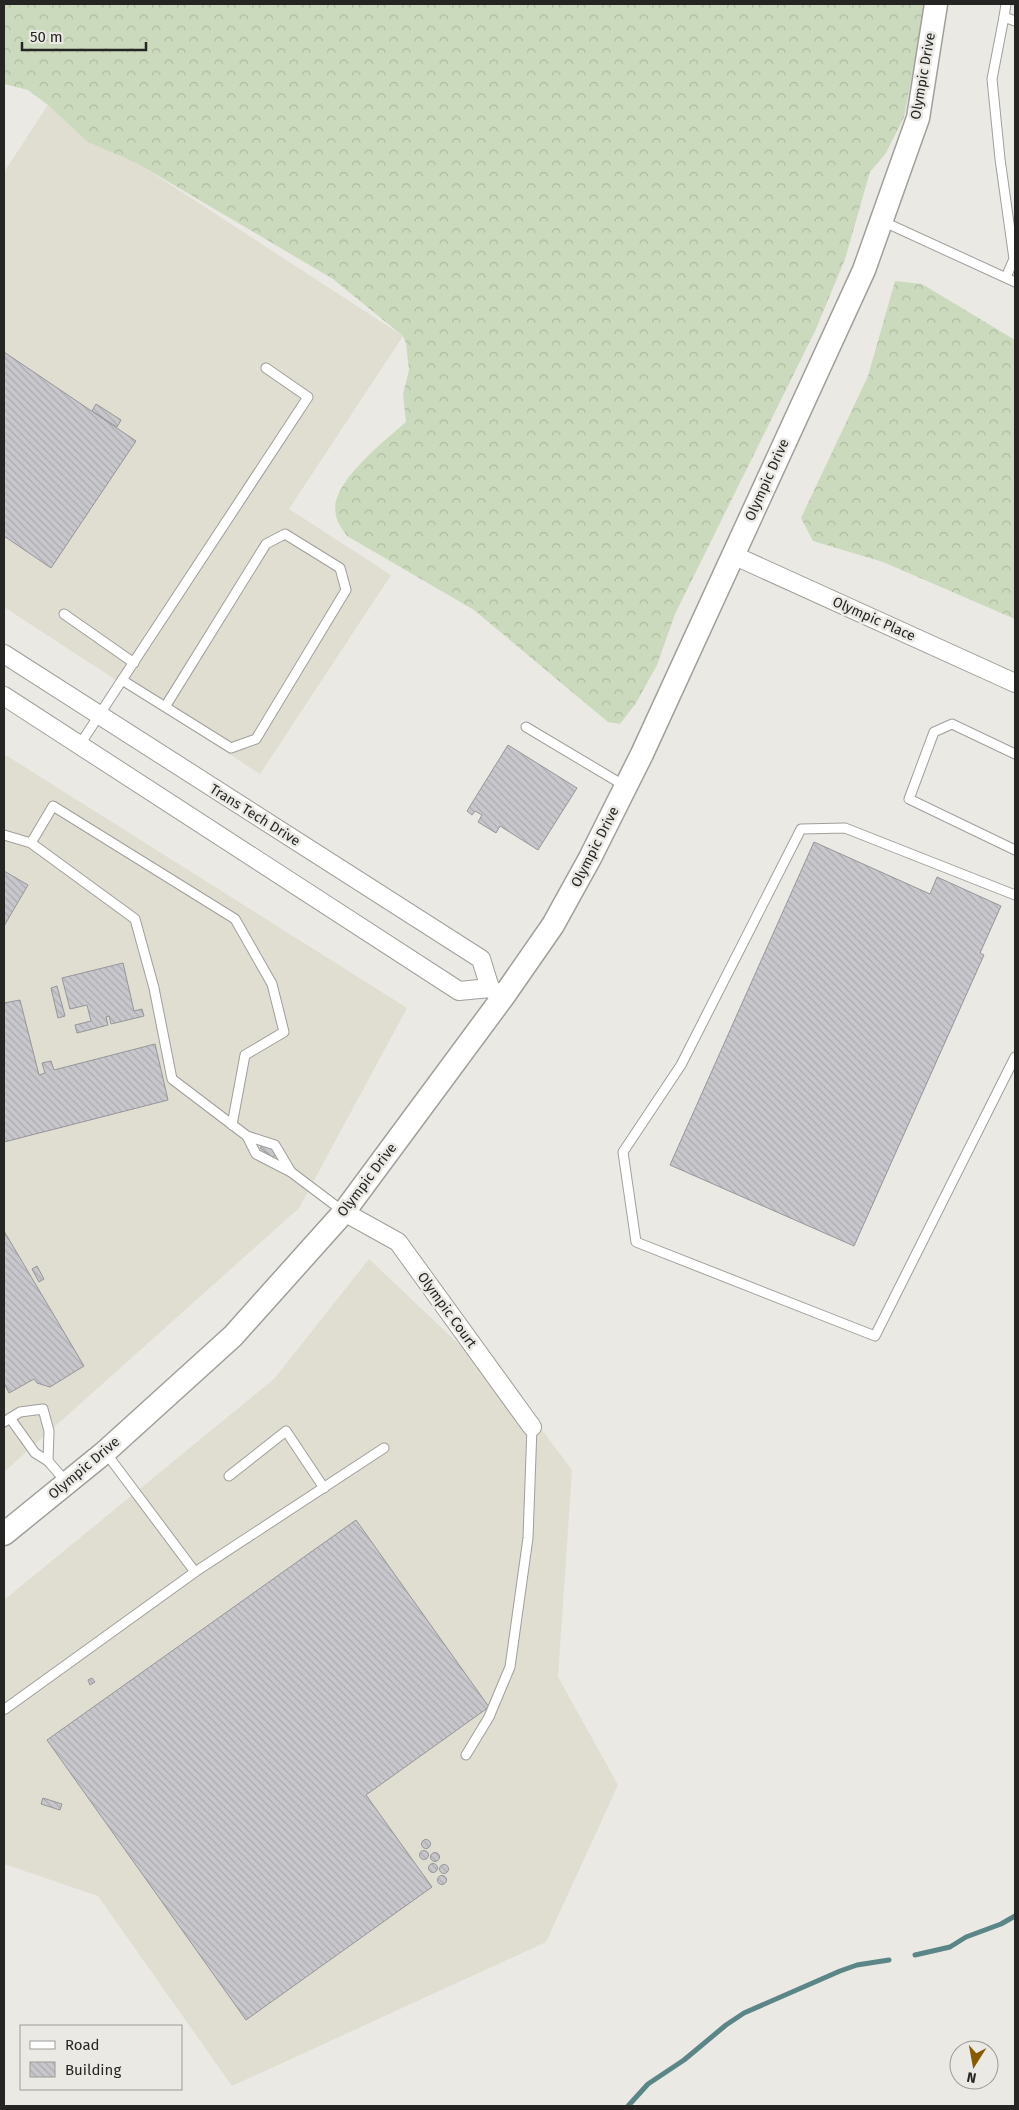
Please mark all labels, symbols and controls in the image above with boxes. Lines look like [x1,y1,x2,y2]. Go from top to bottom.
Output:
scale bar [22,20,146,52]
text: 50 m [30,28,63,46]
street label: Olympic Drive [907,31,939,121]
street label: Olympic Drive [741,436,793,524]
street label: Olympic Place [830,593,918,645]
street label: Trans Tech Drive [207,780,303,850]
street label: Olympic Drive [567,804,623,890]
street label: Olympic Drive [334,1140,400,1220]
street label: Olympic Court [414,1269,481,1352]
street label: Olympic Drive [45,1433,123,1503]
legend [20,2025,182,2090]
text: Road [65,2036,100,2054]
north arrow [949,2040,999,2090]
text: Building [65,2061,121,2079]
text: N [965,2068,978,2087]

